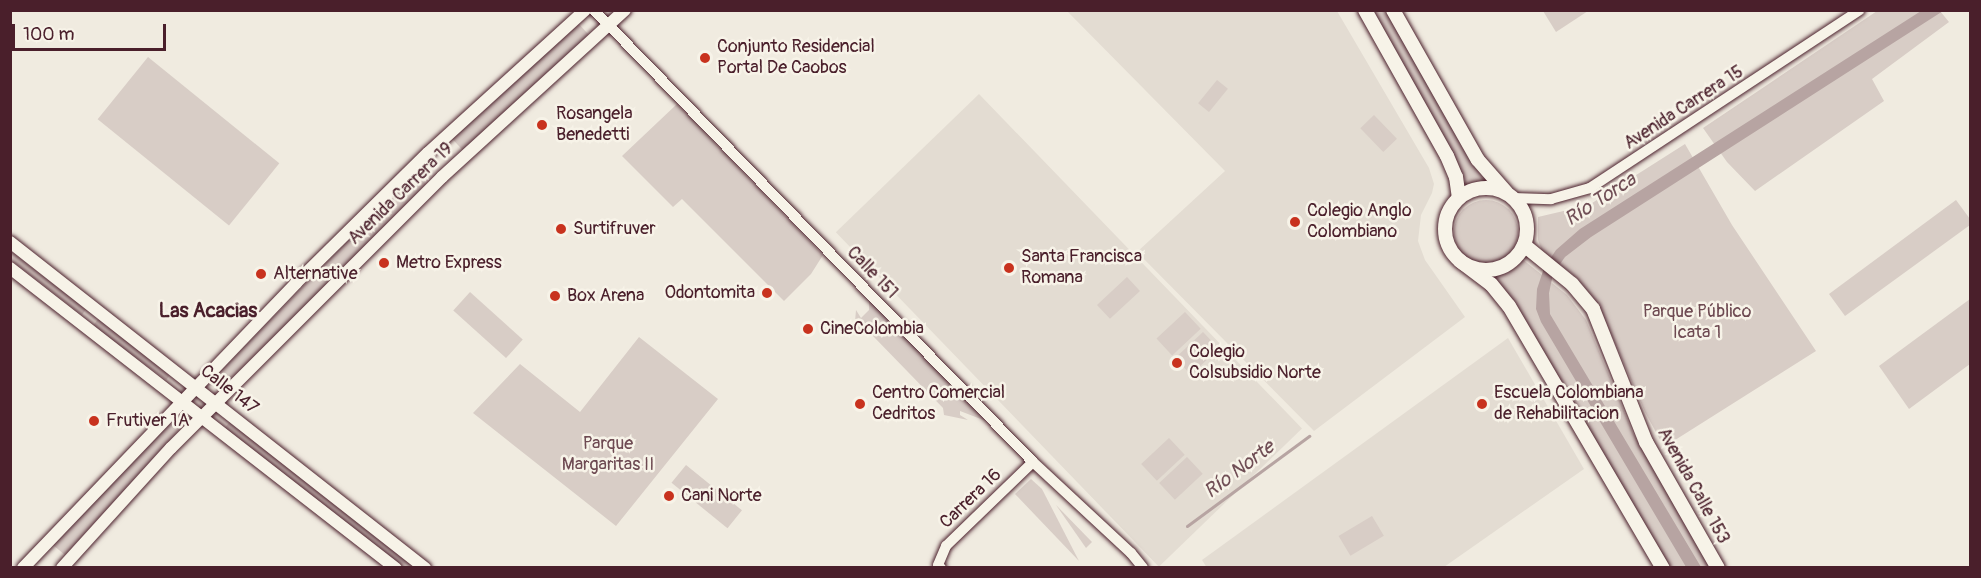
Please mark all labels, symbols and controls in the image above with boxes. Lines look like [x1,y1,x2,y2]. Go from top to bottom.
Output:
scale bar [15,12,170,50]
text: 100 m [23,23,75,46]
place label: Conjunto Residencial Portal De Caobos [717,37,875,80]
marker: Conjunto Residencial Portal De Caobos [698,51,712,65]
street label: Avenida Carrera 15 [1620,61,1748,155]
place label: Rosangela Benedetti [556,104,633,146]
marker: Rosangela Benedetti [533,116,551,134]
street label: Avenida Carrera 19 [344,138,458,250]
water label: Río Torca [1560,167,1640,231]
place label: Colegio Anglo Colombiano [1307,201,1412,244]
marker: Colegio Anglo Colombiano [1288,215,1302,229]
place label: Surtifruver [573,218,656,240]
marker: Surtifruver [554,222,568,236]
street label: Calle 151 [842,242,902,304]
place label: Santa Francisca Romana [1021,247,1142,290]
place label: Metro Express [396,252,502,274]
marker: Metro Express [377,256,391,270]
marker: Santa Francisca Romana [1002,261,1016,275]
place label: Alternative [273,263,358,285]
marker: Alternative [254,267,268,281]
place label: Odontomita [664,282,755,304]
place label: Box Arena [567,285,644,307]
marker: Odontomita [760,286,774,300]
marker: Box Arena [548,289,562,303]
district label: Las Acacias [159,298,257,322]
park label: Parque Público Icata 1 [1643,302,1751,344]
place label: CineColombia [820,318,924,340]
marker: CineColombia [801,322,815,336]
place label: Colegio Colsubsidio Norte [1189,342,1321,385]
marker: Colegio Colsubsidio Norte [1170,356,1184,370]
street label: Calle 147 [196,361,262,419]
place label: Centro Comercial Cedritos [872,383,1005,426]
place label: Escuela Colombiana de Rehabilitacion [1494,383,1644,426]
marker: Centro Comercial Cedritos [853,397,867,411]
marker: Escuela Colombiana de Rehabilitacion [1475,397,1489,411]
place label: Frutiver 1A [106,410,189,432]
marker: Frutiver 1A [87,414,101,428]
street label: Avenida Calle 153 [1652,424,1734,548]
park label: Parque Margaritas II [562,434,654,476]
water label: Río Norte [1199,435,1279,503]
street label: Carrera 16 [936,464,1006,534]
place label: Cani Norte [681,485,762,507]
marker: Cani Norte [662,489,676,503]

